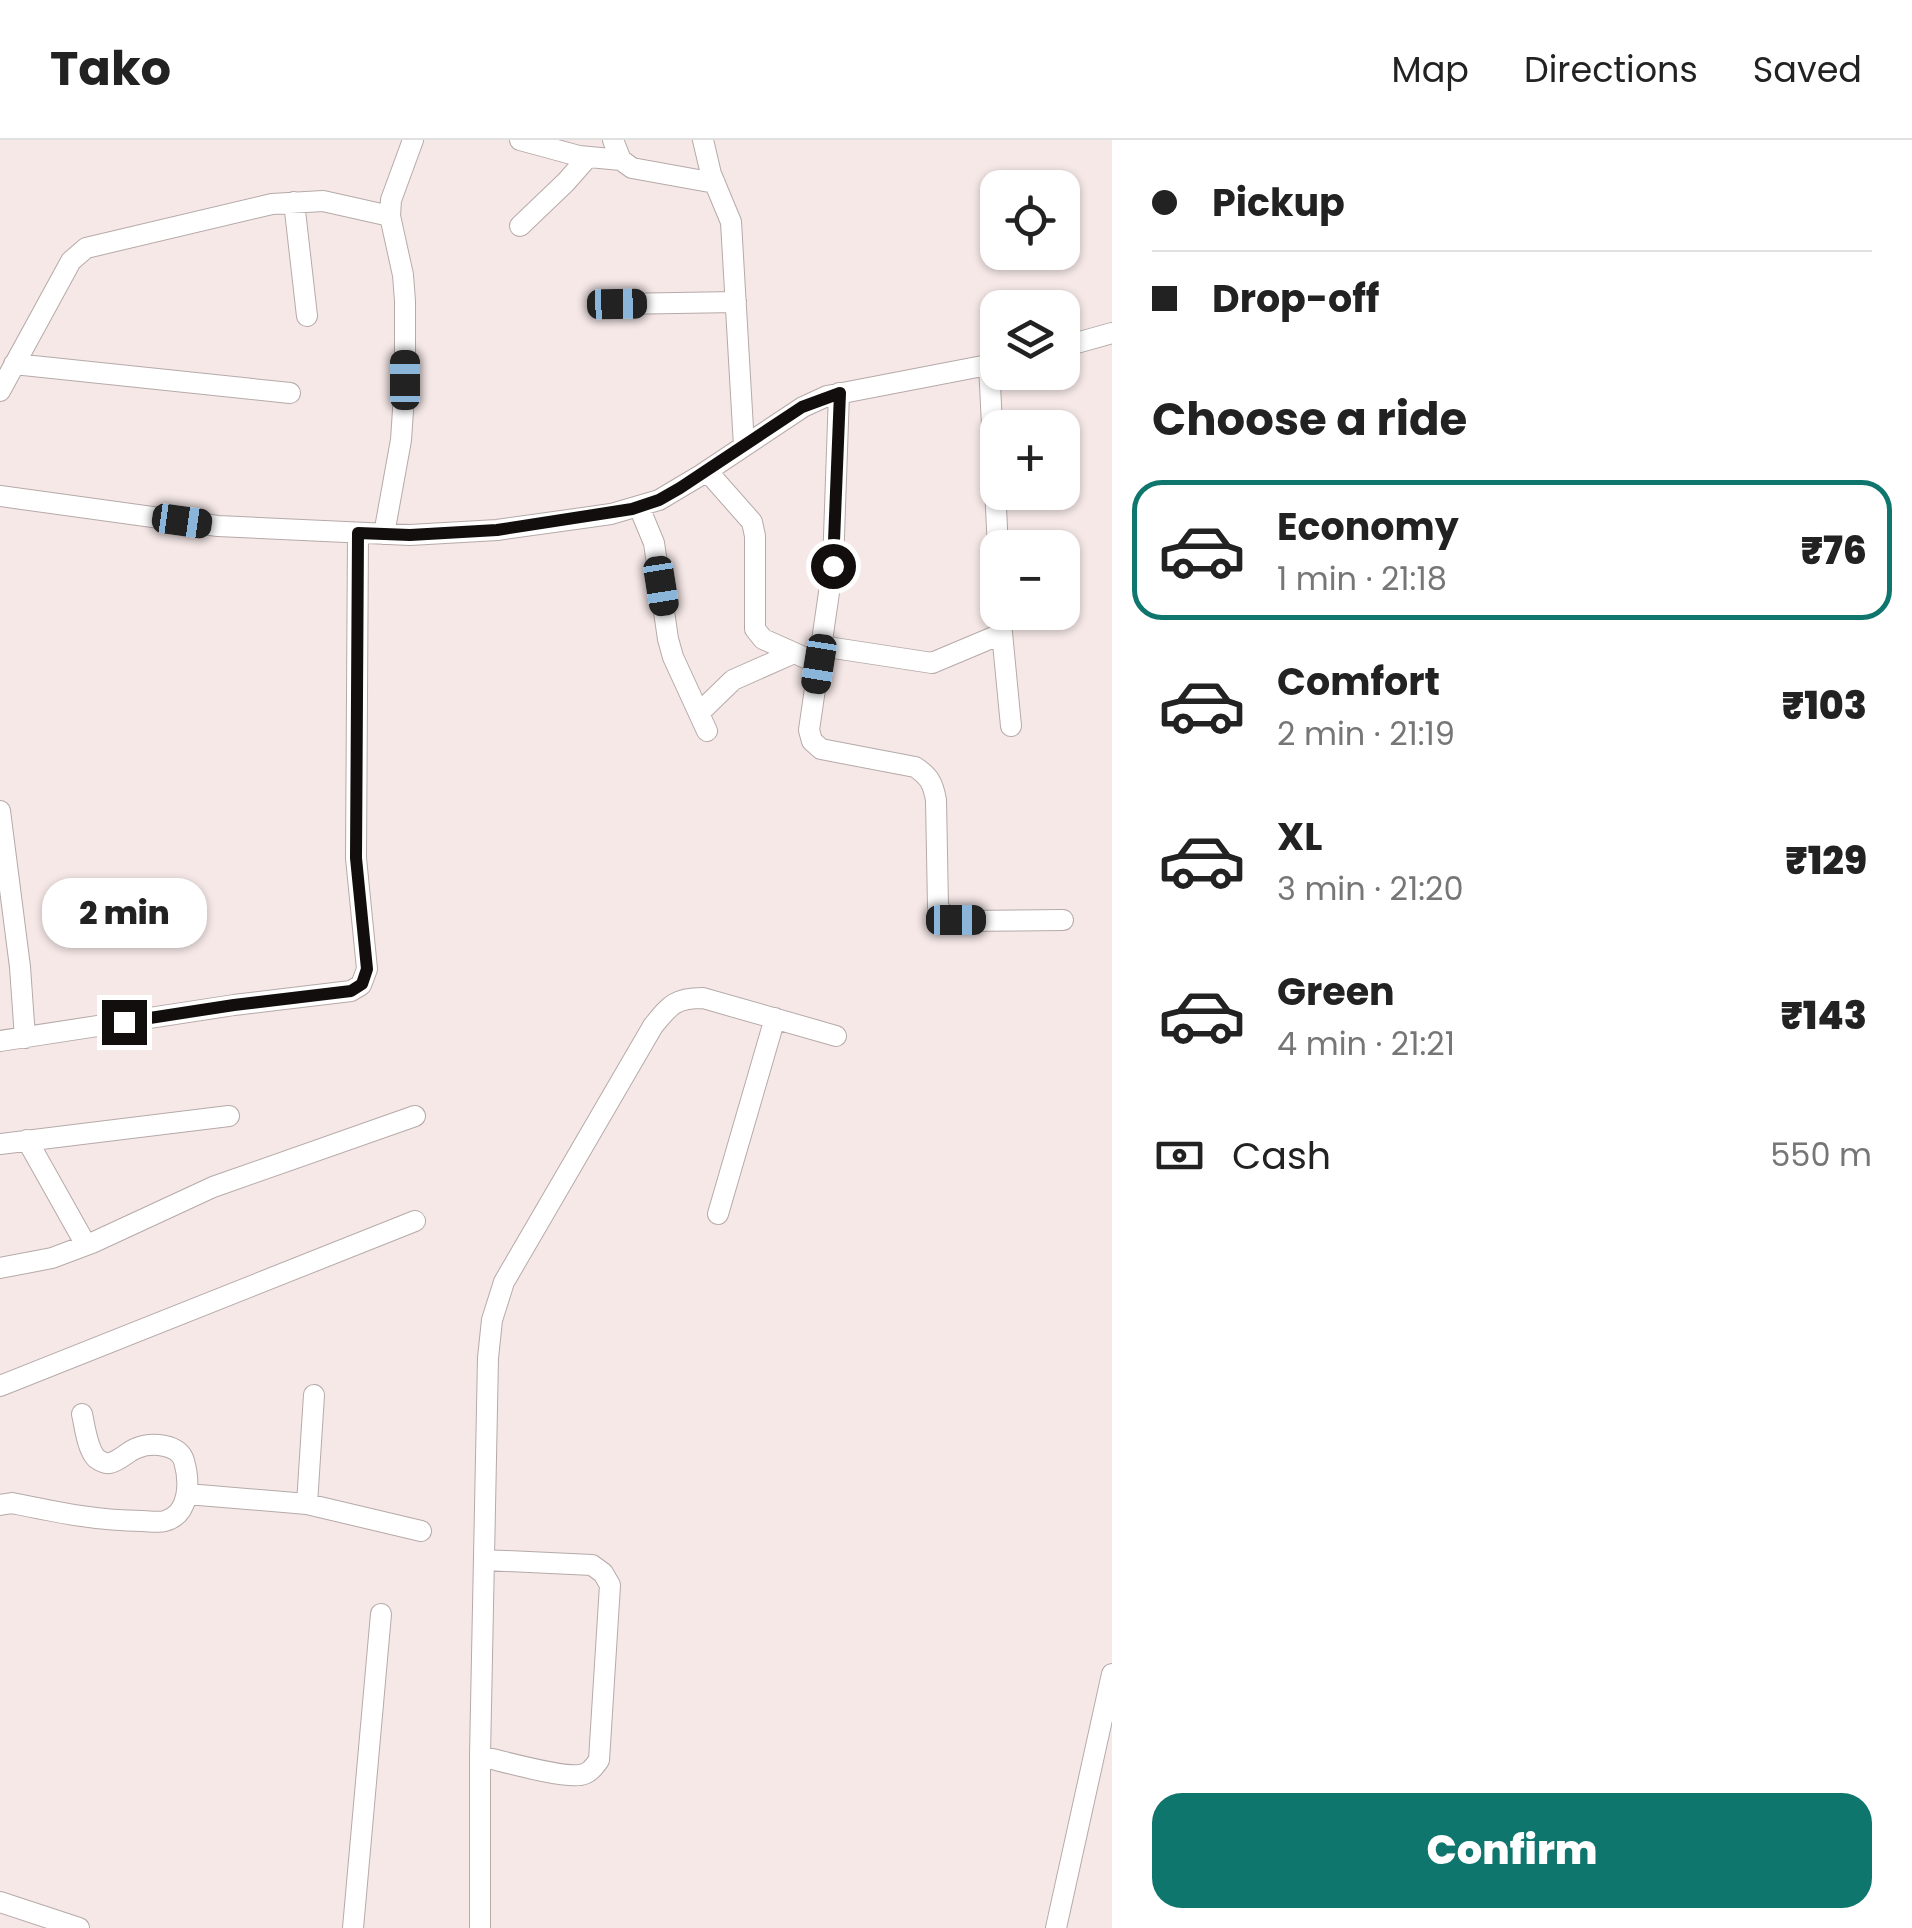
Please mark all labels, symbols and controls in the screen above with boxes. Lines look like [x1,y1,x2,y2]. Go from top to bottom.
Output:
text: Tako [50,35,171,102]
text: Map [1392,45,1469,94]
text: Directions [1524,45,1698,94]
text: Saved [1753,45,1862,94]
map controls [980,170,1080,630]
button: locate [980,170,1080,270]
text: Pickup [1212,176,1345,229]
text: Drop-off [1212,272,1380,325]
car [587,288,647,320]
button: layers [980,290,1080,390]
car [390,350,420,410]
text: Choose a ride [1152,388,1467,451]
button: + [980,410,1080,510]
text: Economy [1277,500,1459,553]
car [150,502,214,540]
icon: car [1157,505,1247,595]
text: ₹76 [1801,524,1867,577]
button: − [980,530,1080,630]
route start [811,544,856,589]
car [641,554,681,618]
text: 1 min · 21:18 [1277,556,1447,601]
car [799,632,839,696]
text: Comfort [1277,655,1440,708]
icon: car [1157,660,1247,750]
text: ₹103 [1782,679,1867,732]
text: 2 min · 21:19 [1277,711,1455,756]
text: XL [1277,810,1322,863]
icon: car [1157,815,1247,905]
text: ₹129 [1785,834,1867,887]
text: 3 min · 21:20 [1277,866,1464,911]
callout: 2 min [42,877,206,947]
text: 2 min [79,890,170,935]
car [926,905,986,935]
text: Green [1277,965,1395,1018]
icon: car [1157,970,1247,1060]
text: ₹143 [1781,989,1867,1042]
route end [102,1000,147,1045]
text: 4 min · 21:21 [1277,1021,1455,1066]
icon: cash [1152,1128,1207,1183]
text: Cash [1232,1129,1331,1182]
text: 550 m [1770,1132,1872,1177]
button: Confirm [1152,1793,1872,1908]

